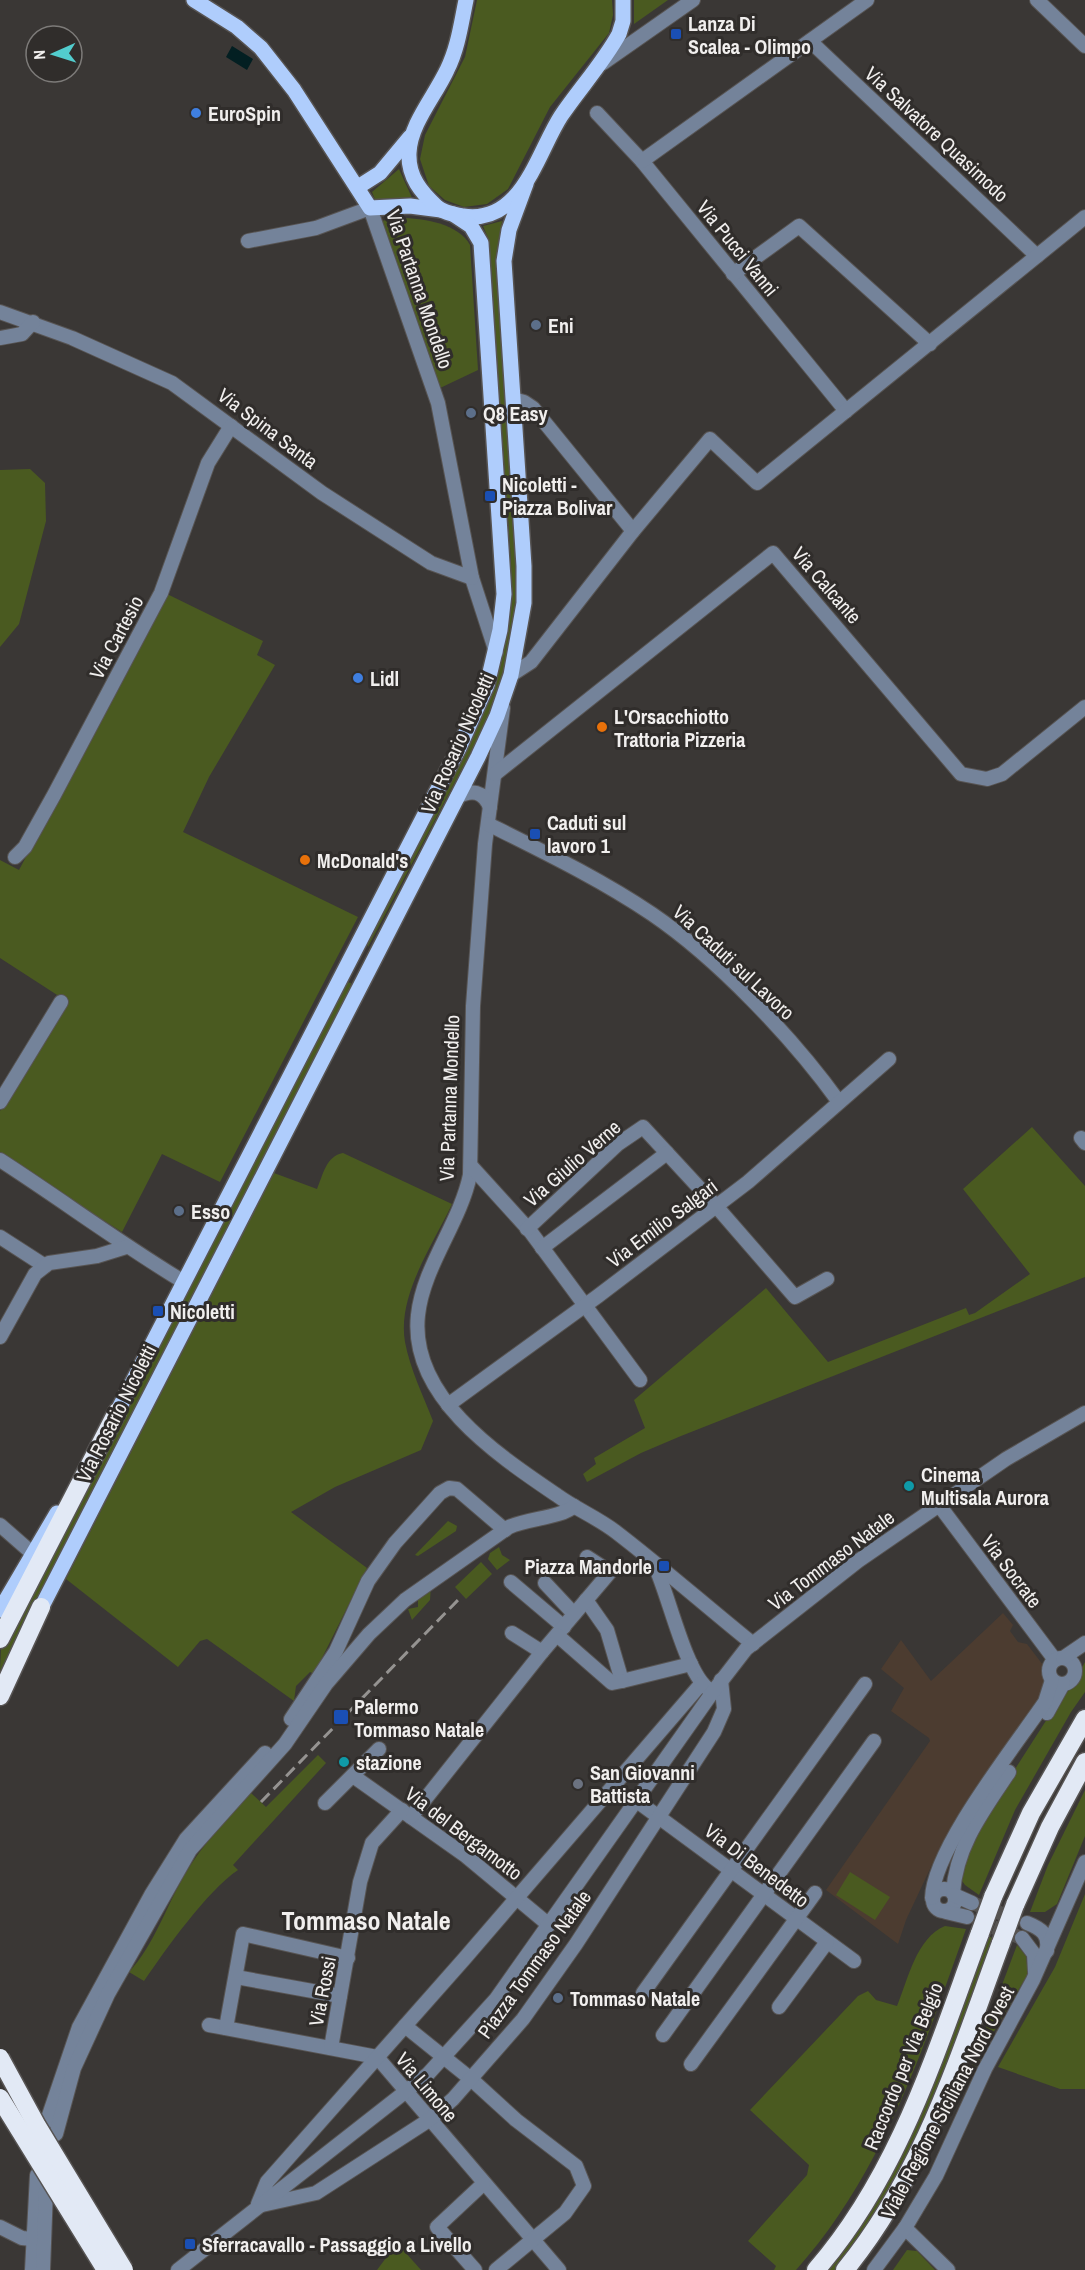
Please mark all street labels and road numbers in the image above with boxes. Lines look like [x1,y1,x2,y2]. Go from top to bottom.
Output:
street label: Via Salvatore Quasimodo [859,60,1015,208]
street label: Via Pucci Vanni [691,194,785,302]
street label: Via Partanna Mondello [380,206,460,372]
street label: Via Spina Santa [212,381,324,475]
street label: Via Calcante [786,541,868,629]
street label: Via Cartesio [83,591,149,683]
street label: Via Rosario Nicoletti [414,669,500,817]
street label: Via Caduti sul Lavoro [667,898,801,1026]
street label: Via Partanna Mondello [433,1014,465,1182]
street label: Via Giulio Verne [518,1113,626,1213]
street label: Via Emilio Salgari [601,1173,723,1273]
street label: Via Rosario Nicoletti [70,1340,162,1486]
street label: Via Tommaso Natale [762,1504,900,1616]
street label: Via Socrate [976,1529,1048,1613]
street label: Via del Bergamotto [400,1780,528,1886]
street label: Via Di Benedetto [699,1817,815,1913]
street label: Piazza Tommaso Natale [471,1884,597,2044]
street label: Via Rossi [302,1954,342,2028]
street label: Raccordo per Via Belgio [857,1978,949,2154]
street label: Viale Regione Siciliana Nord Ovest [874,1981,1020,2223]
street label: Via Limone [390,2046,464,2128]

